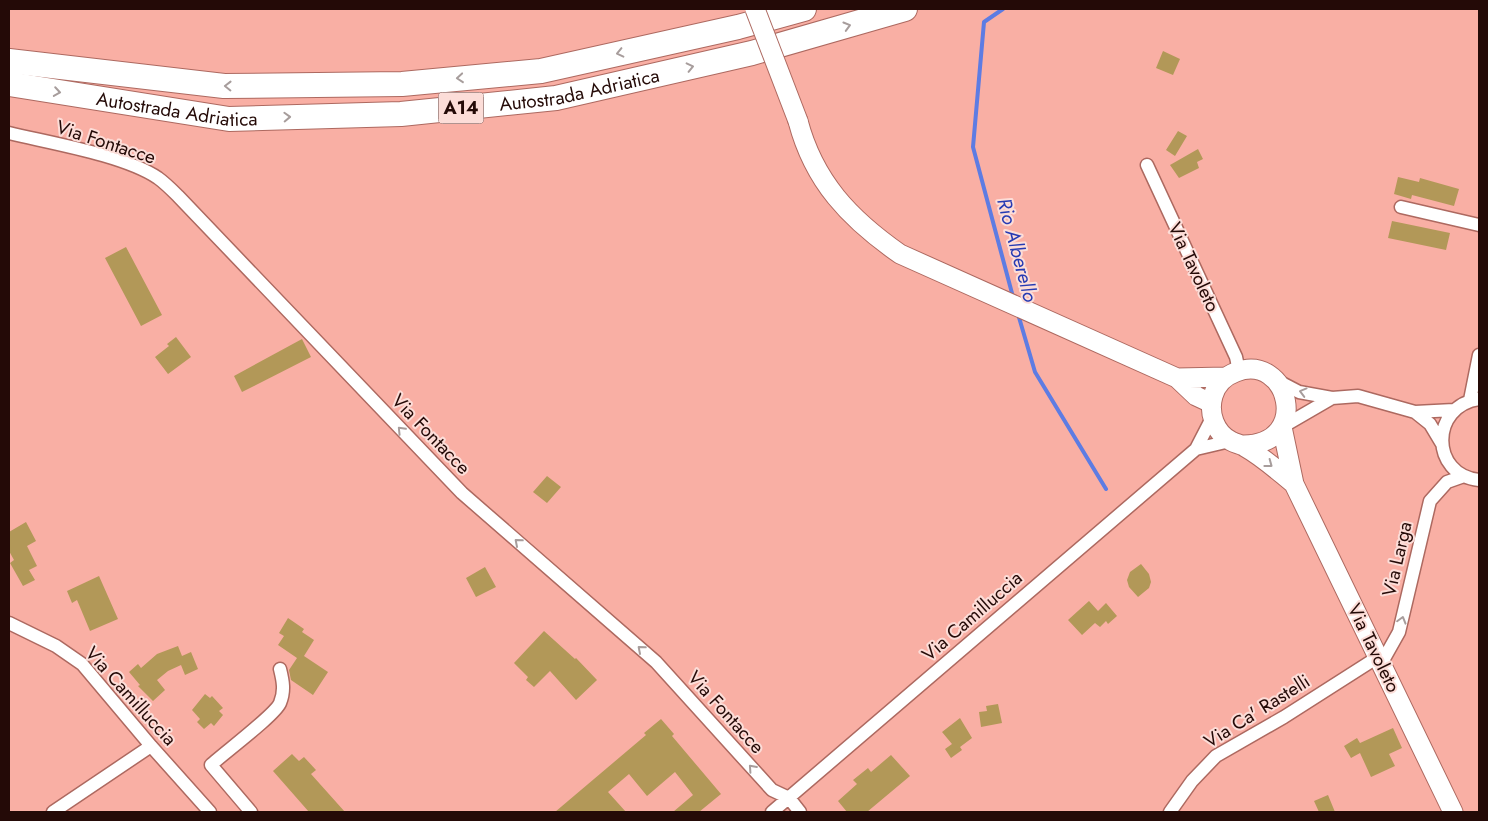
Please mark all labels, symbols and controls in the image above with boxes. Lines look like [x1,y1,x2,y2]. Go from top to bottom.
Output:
one-way arrow [843,21,851,31]
one-way arrow [616,48,625,58]
street label: Autostrada Adriatica [498,61,662,117]
one-way arrow [686,62,695,73]
one-way arrow [456,73,464,84]
one-way arrow [224,80,232,91]
street label: Autostrada Adriatica [95,85,258,132]
one-way arrow [53,86,61,97]
road number: A14 [438,92,484,124]
one-way arrow [284,112,292,123]
street label: Via Fontacce [53,113,159,171]
water label: Rio Alberello [989,195,1045,306]
street label: Via Tavoleto [1162,218,1226,316]
street label: Via Fontacce [385,387,477,481]
one-way arrow [1299,388,1308,398]
one-way arrow [398,427,407,436]
one-way arrow [1263,459,1272,467]
street label: Via Larga [1375,519,1419,599]
one-way arrow [515,539,524,548]
street label: Via Camilluccia [916,565,1028,667]
street label: Via Tavoleto [1341,599,1407,697]
one-way arrow [1396,616,1407,625]
street label: Via Camilluccia [79,640,183,752]
one-way arrow [638,646,647,655]
street label: Via Fontacce [681,665,771,760]
street label: Via Ca' Rastelli [1199,668,1315,754]
one-way arrow [749,764,758,773]

